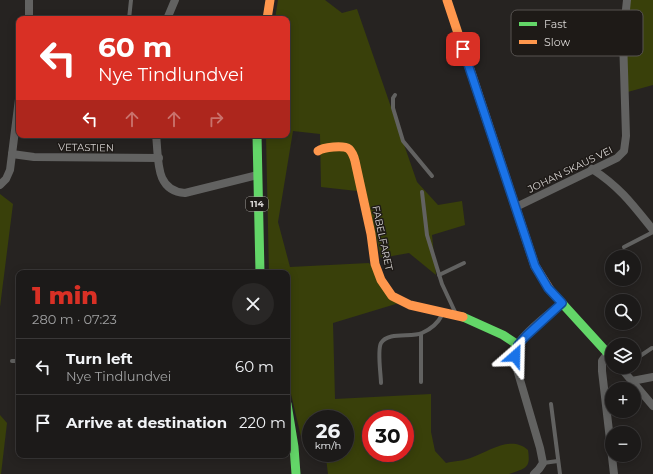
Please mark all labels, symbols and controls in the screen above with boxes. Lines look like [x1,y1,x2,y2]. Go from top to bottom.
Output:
legend [511,10,643,56]
text: Fast [544,17,568,31]
text: 60 m [98,30,172,64]
icon: left [32,32,84,84]
pin [446,32,480,66]
text: Slow [544,35,570,49]
icon: arrive [452,38,474,60]
text: Nye Tindlundvei [98,64,244,86]
icon: left [79,108,101,130]
icon: ahead [121,108,143,130]
icon: ahead [163,108,185,130]
icon: right [205,108,227,130]
street label: VETASTIEN [58,141,114,154]
street label: JOHAN SKAUS VEI [525,143,615,196]
road number: 114 [246,197,268,211]
street label: FABELFARET [369,204,396,272]
map controls [605,250,641,462]
button: sound [605,250,641,286]
text: 1 min [32,281,98,310]
button: close [232,283,274,325]
button: search [605,294,641,330]
text: 280 m · 07:23 [32,311,117,327]
position arrow [494,335,536,377]
button: layers [605,338,641,374]
text: Turn left [66,349,133,368]
icon: left [32,356,54,378]
text: 60 m [235,357,274,376]
text: Nye Tindlundvei [66,368,171,384]
button: + [605,382,641,418]
speed limit sign: 30 [362,410,414,462]
icon: arrive [32,412,54,434]
text: Arrive at destination [66,413,227,432]
text: 220 m [239,413,286,432]
text: 26 [316,419,340,443]
button: − [605,426,641,462]
text: km/h [315,439,341,452]

